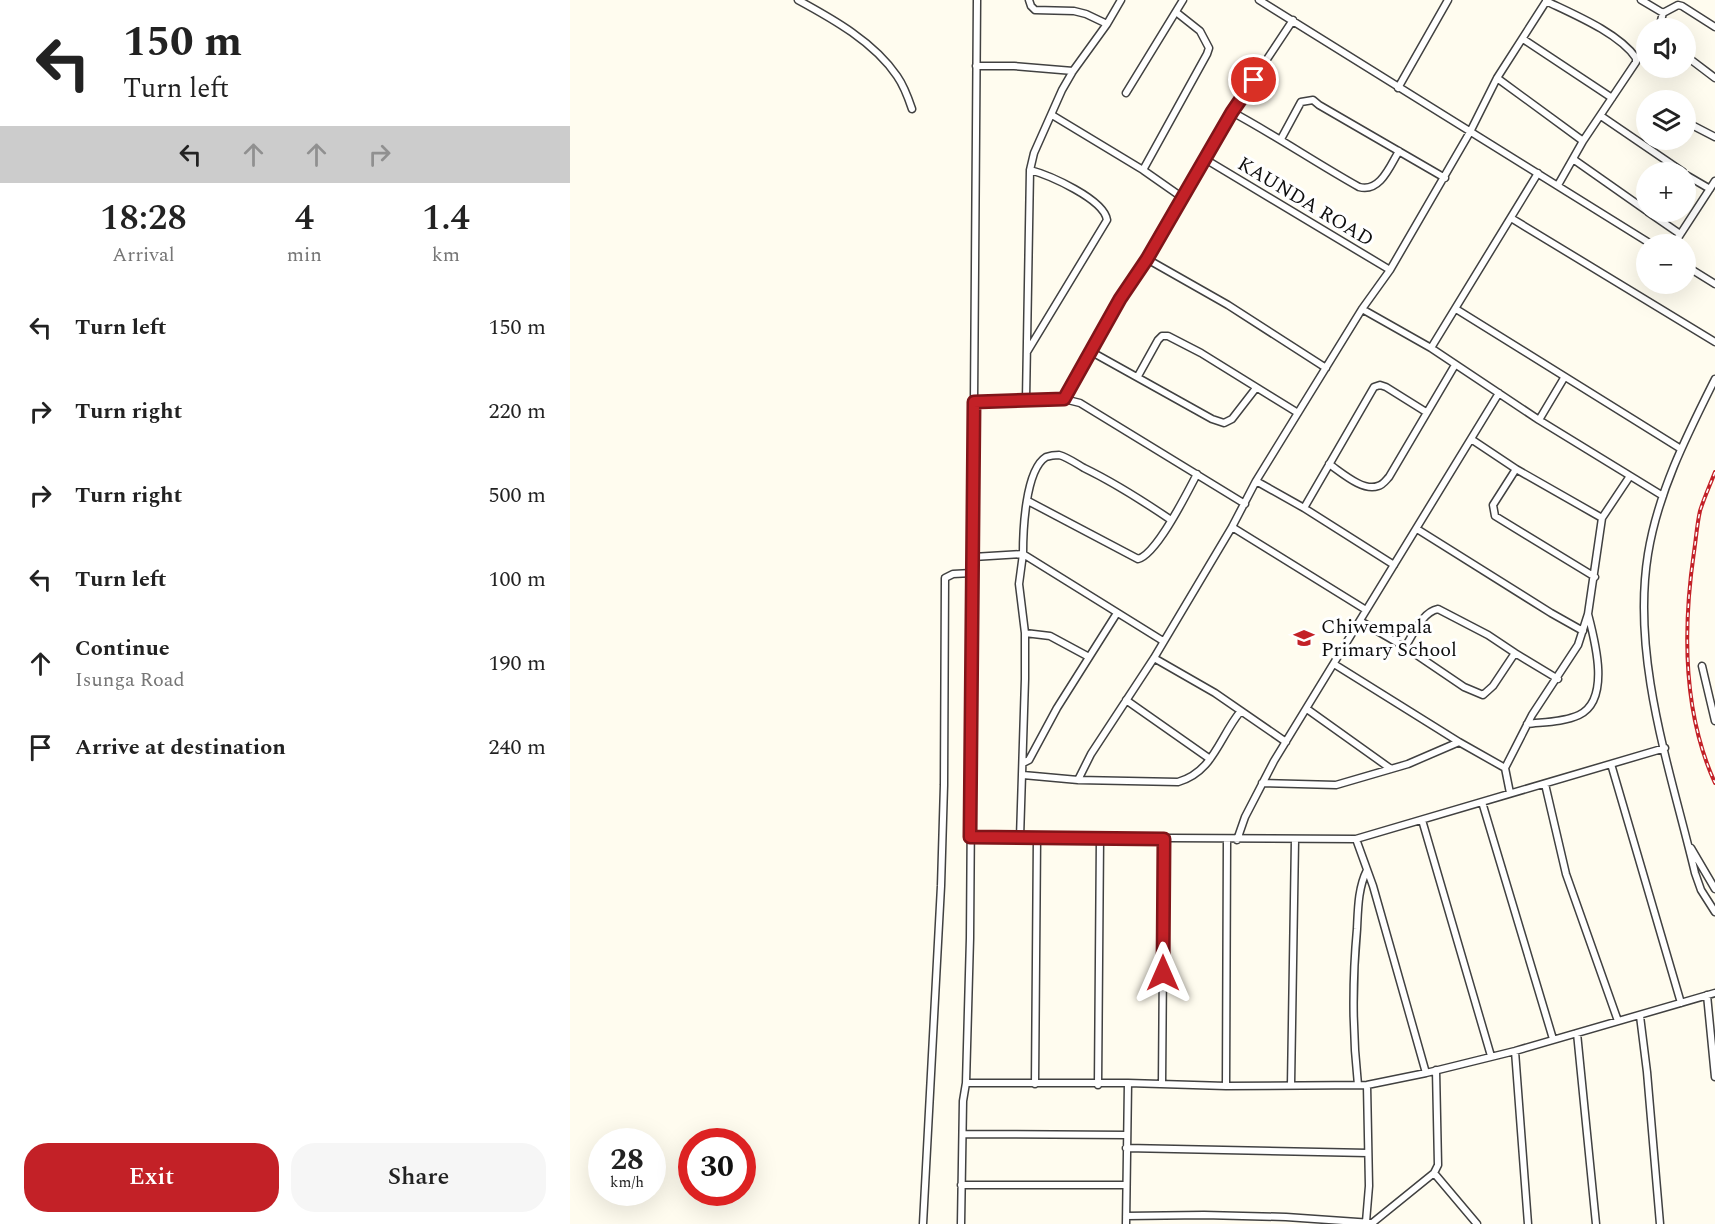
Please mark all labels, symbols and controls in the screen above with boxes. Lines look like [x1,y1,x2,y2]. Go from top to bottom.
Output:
text: 150 m [123,11,242,74]
map controls [1636,18,1696,294]
button: sound [1636,18,1696,78]
icon: left [24,24,102,102]
pin [1228,54,1279,105]
icon: arrive [1237,63,1270,96]
text: Turn left [123,68,229,110]
button: layers [1636,90,1696,150]
icon: left [174,138,207,171]
icon: ahead [237,138,270,171]
icon: ahead [300,138,333,171]
icon: right [363,138,396,171]
street label: KAUNDA ROAD [1232,149,1379,254]
button: + [1636,162,1696,222]
text: 18:28 [100,191,187,246]
text: 4 [295,191,314,246]
text: 1.4 [422,191,470,246]
button: − [1636,234,1696,294]
text: Arrival [112,240,175,270]
text: min [287,240,322,270]
text: km [432,240,460,270]
icon: left [24,311,57,344]
text: Turn left [75,311,167,344]
text: 150 m [489,311,546,344]
icon: right [24,395,57,428]
text: Turn right [75,395,182,428]
text: 220 m [489,395,546,428]
icon: right [24,479,57,512]
text: Turn right [75,479,182,512]
text: 500 m [489,479,546,512]
icon: left [24,563,57,596]
text: Turn left [75,563,167,596]
text: 100 m [489,563,546,596]
place label: Chiwempala Primary School [1321,612,1457,665]
school or university icon: Chiwempala Primary School [1292,626,1316,650]
text: Continue [75,632,170,665]
icon: ahead [24,647,57,680]
text: 190 m [489,647,546,680]
text: Isunga Road [75,665,185,695]
icon: arrive [24,731,57,764]
text: Arrive at destination [75,731,286,764]
text: 240 m [489,731,546,764]
position arrow [1131,941,1195,1005]
speed limit sign: 30 [678,1128,756,1206]
text: 28 [610,1137,644,1183]
button: Exit [24,1143,279,1212]
button: Share [291,1143,546,1212]
text: km/h [610,1171,644,1194]

